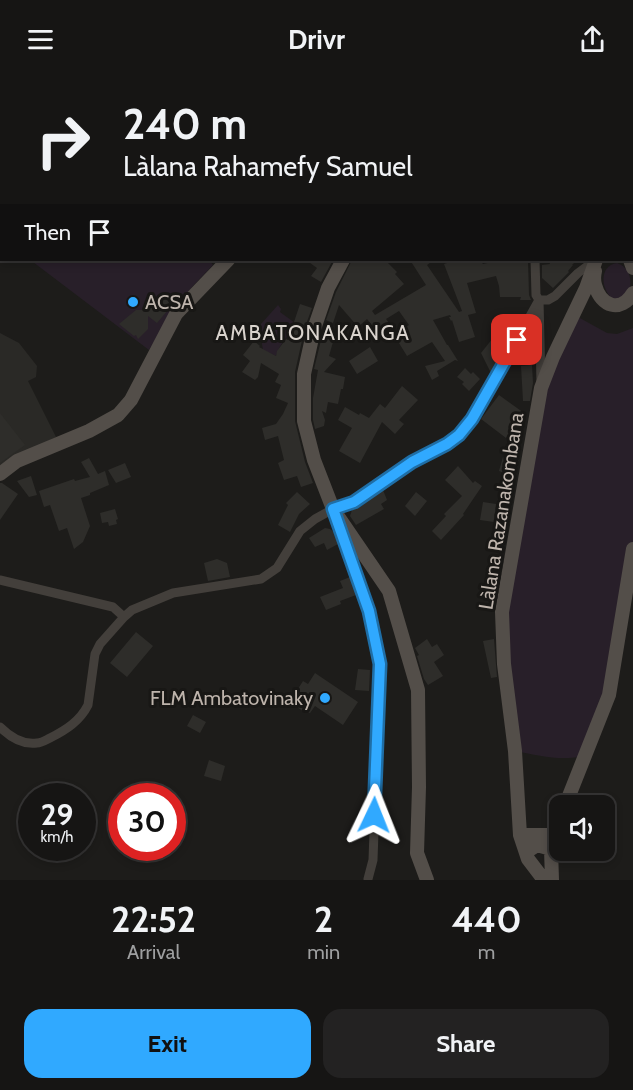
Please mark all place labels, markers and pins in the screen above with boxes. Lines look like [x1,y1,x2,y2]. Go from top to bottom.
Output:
place label: ACSA [145,290,194,314]
marker: ACSA [126,295,140,309]
pin [491,314,542,365]
place label: FLM Ambatovinaky [150,686,313,710]
marker: FLM Ambatovinaky [318,691,332,705]

